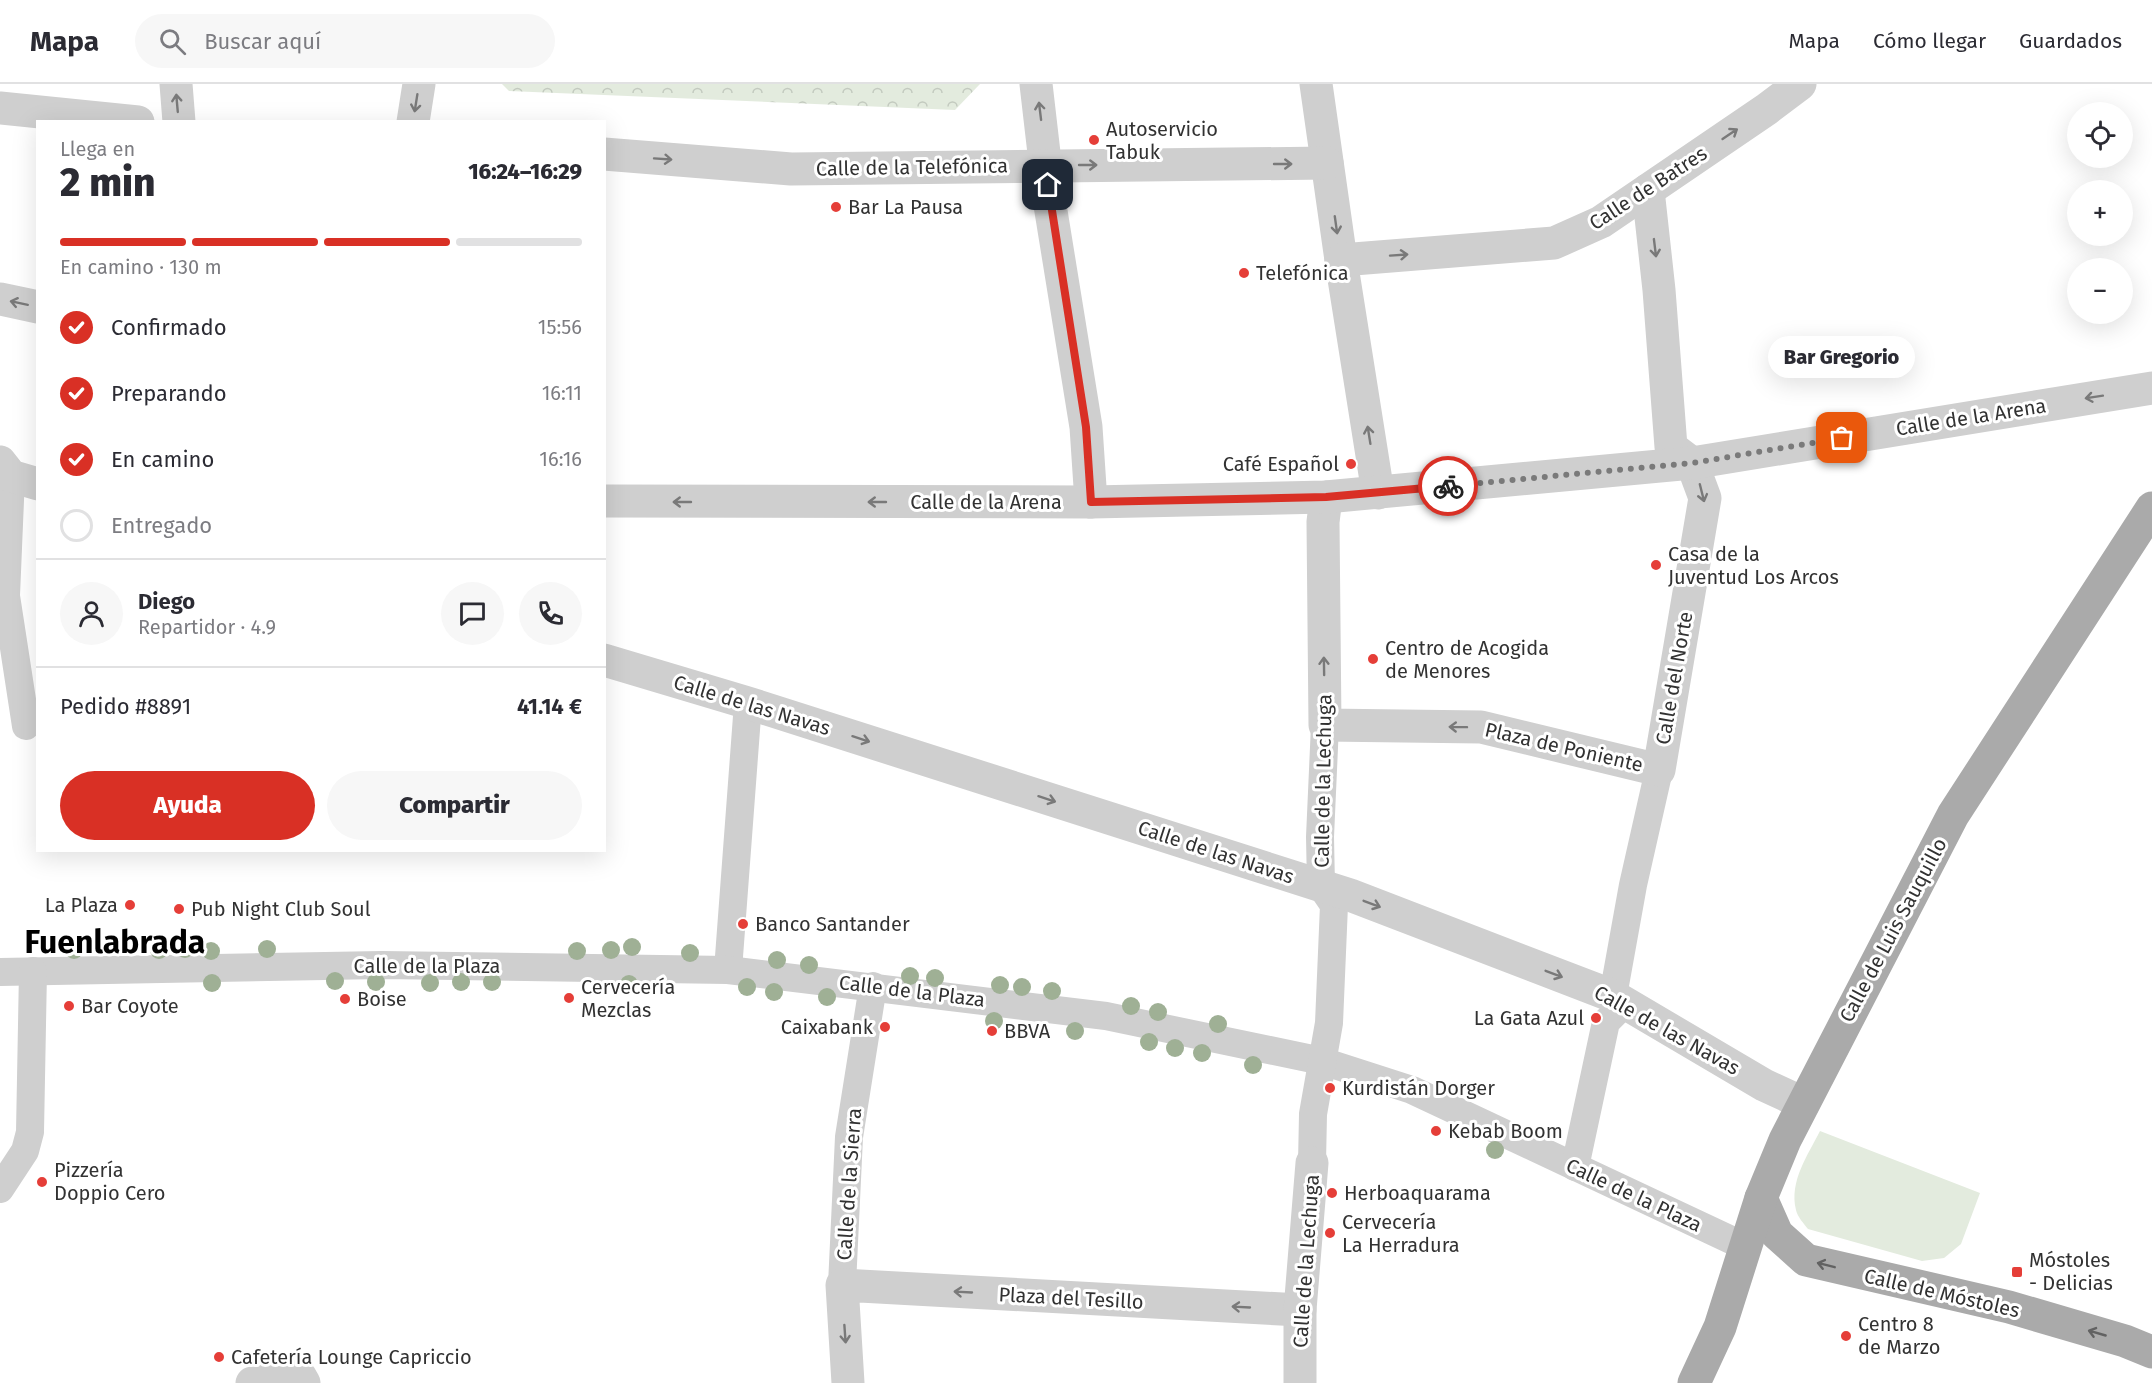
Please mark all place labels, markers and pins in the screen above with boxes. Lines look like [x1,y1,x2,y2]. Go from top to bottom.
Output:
place label: Autoservicio Tabuk [1106,117,1218,164]
marker: Autoservicio Tabuk [1087,133,1101,147]
pin [1022,159,1073,210]
place label: Bar La Pausa [848,195,963,219]
marker: Bar La Pausa [829,200,843,214]
place label: Telefónica [1256,261,1349,285]
marker: Telefónica [1237,266,1251,280]
callout: Bar Gregorio [1768,336,1916,378]
pin [1816,412,1867,463]
place label: Café Español [1223,452,1339,476]
marker: Café Español [1344,457,1358,471]
place label: Casa de la Juventud Los Arcos [1668,542,1839,589]
marker: Casa de la Juventud Los Arcos [1649,558,1663,572]
place label: Centro de Acogida de Menores [1385,636,1549,683]
marker: Centro de Acogida de Menores [1366,652,1380,666]
place label: La Plaza [45,893,118,917]
place label: Pub Night Club Soul [191,897,371,921]
marker: La Plaza [123,898,137,912]
marker: Pub Night Club Soul [172,902,186,916]
place label: Banco Santander [755,912,910,936]
marker: Banco Santander [736,917,750,931]
place label: Cervecería Mezclas [581,975,675,1022]
place label: Boise [357,987,407,1011]
marker: Cervecería Mezclas [562,991,576,1005]
marker: Boise [338,992,352,1006]
place label: Bar Coyote [81,994,179,1018]
marker: Bar Coyote [62,999,76,1013]
place label: La Gata Azul [1474,1006,1584,1030]
marker: La Gata Azul [1589,1011,1603,1025]
place label: Caixabank [781,1015,874,1039]
place label: BBVA [1004,1019,1051,1043]
marker: Caixabank [878,1020,892,1034]
marker: BBVA [985,1024,999,1038]
place label: Kurdistán Dorger [1342,1076,1495,1100]
marker: Kurdistán Dorger [1323,1081,1337,1095]
place label: Kebab Boom [1448,1119,1563,1143]
marker: Kebab Boom [1429,1124,1443,1138]
place label: Pizzería Doppio Cero [54,1158,165,1205]
marker: Pizzería Doppio Cero [35,1175,49,1189]
place label: Herboaquarama [1344,1181,1491,1205]
marker: Herboaquarama [1325,1186,1339,1200]
place label: Cervecería La Herradura [1342,1210,1460,1257]
marker: Cervecería La Herradura [1323,1226,1337,1240]
place label: Móstoles - Delicias [2029,1248,2113,1295]
marker: Móstoles - Delicias [2010,1265,2024,1279]
place label: Centro 8 de Marzo [1858,1312,1940,1359]
marker: Centro 8 de Marzo [1839,1329,1853,1343]
place label: Cafetería Lounge Capriccio [231,1345,472,1369]
marker: Cafetería Lounge Capriccio [212,1350,226,1364]

